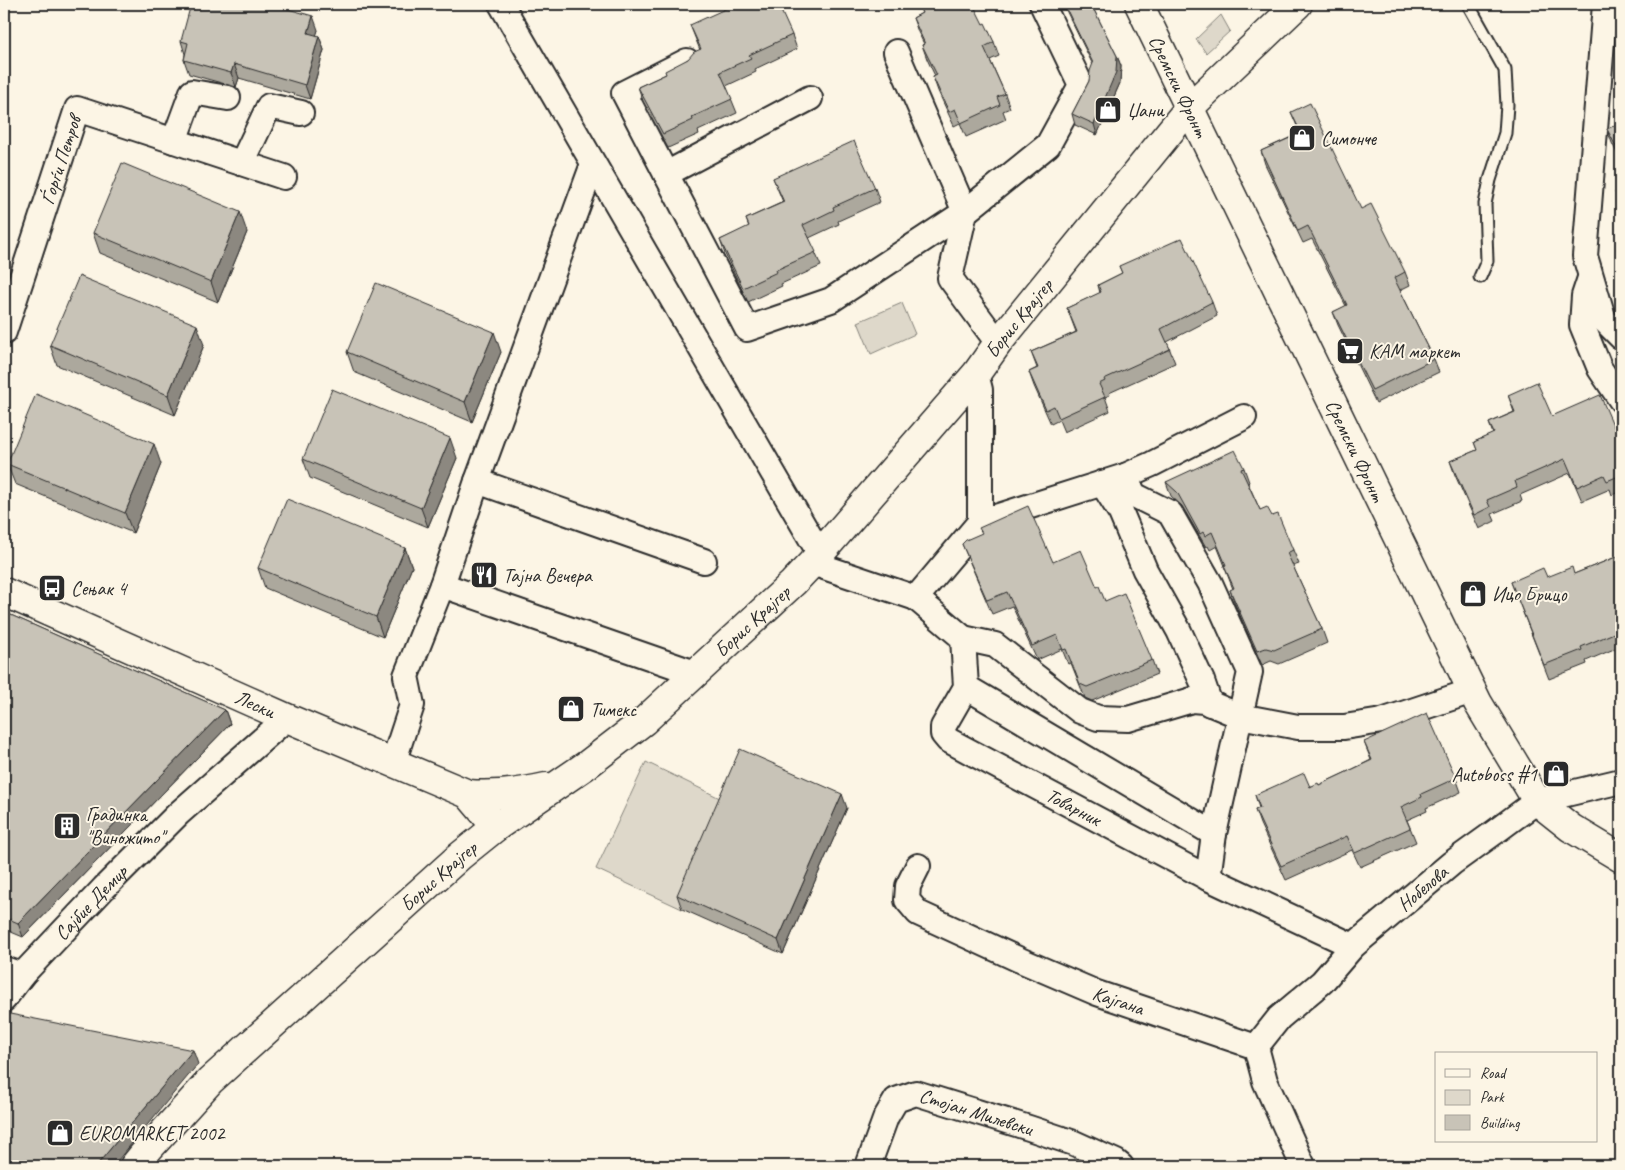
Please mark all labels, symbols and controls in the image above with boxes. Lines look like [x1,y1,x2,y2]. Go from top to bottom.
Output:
street label: Сремски Фронт [1143,31,1215,142]
shop icon: Џани [1093,95,1123,125]
place label: Џани [1127,98,1165,123]
street label: Ѓорѓи Петров [34,109,88,207]
shop icon: Симонче [1287,123,1317,153]
place label: Симонче [1321,126,1377,151]
street label: Борис Крајгер [979,272,1059,363]
supermarket icon: КАМ маркет [1335,336,1365,366]
place label: КАМ маркет [1369,339,1461,364]
street label: Сремски Фронт [1320,395,1391,507]
restaurant icon: Тајна Вечера [469,560,499,590]
place label: Тајна Вечера [503,563,593,588]
bus stop icon: Сењак 4 [37,573,67,603]
place label: Сењак 4 [71,576,128,601]
street label: Борис Крајгер [709,579,796,662]
shop icon: Ицо Брицо [1458,579,1488,609]
place label: Ицо Брицо [1492,582,1567,607]
street label: Лески [231,684,280,724]
shop icon: Тимекс [556,694,586,724]
place label: Тимекс [590,697,637,722]
shop icon: Autoboss #1 [1541,759,1571,789]
place label: Autoboss #1 [1452,762,1538,787]
street label: Товарник [1042,782,1107,832]
place label: Градинка "Виножито" [86,802,168,850]
building icon: Градинка "Виножито" [52,811,82,841]
street label: Борис Крајгер [395,834,483,917]
street label: Сајбие Демир [49,858,134,945]
street label: Нобелова [1392,859,1454,916]
street label: Кајгана [1089,980,1149,1021]
legend [1435,1052,1598,1142]
text: Road [1480,1064,1507,1083]
street label: Стојан Милевски [916,1082,1037,1141]
text: Park [1480,1088,1505,1107]
text: Building [1480,1114,1520,1133]
shop icon: EUROMARKET 2002 [45,1118,75,1148]
place label: EUROMARKET 2002 [79,1121,227,1146]

